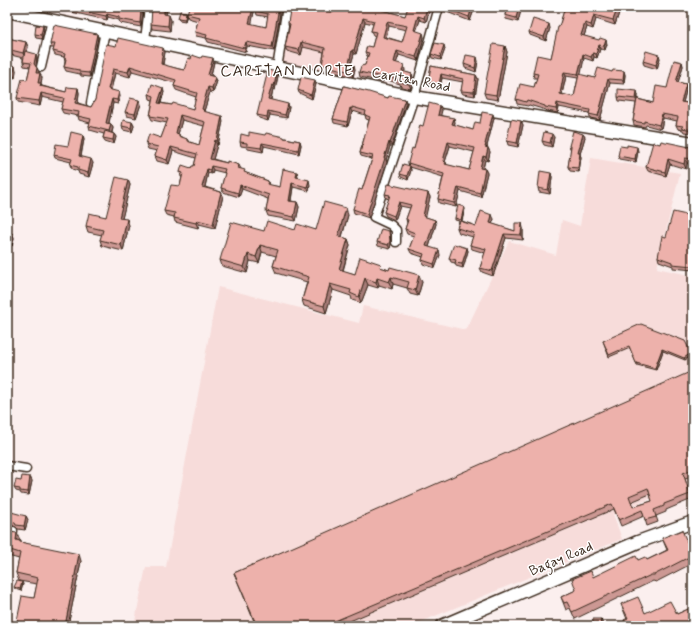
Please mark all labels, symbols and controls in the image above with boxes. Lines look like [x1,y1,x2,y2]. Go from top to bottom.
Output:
district label: CARITAN NORTE [220,61,354,82]
street label: Caritan Road [370,64,452,96]
street label: Bagay Road [526,538,596,582]

